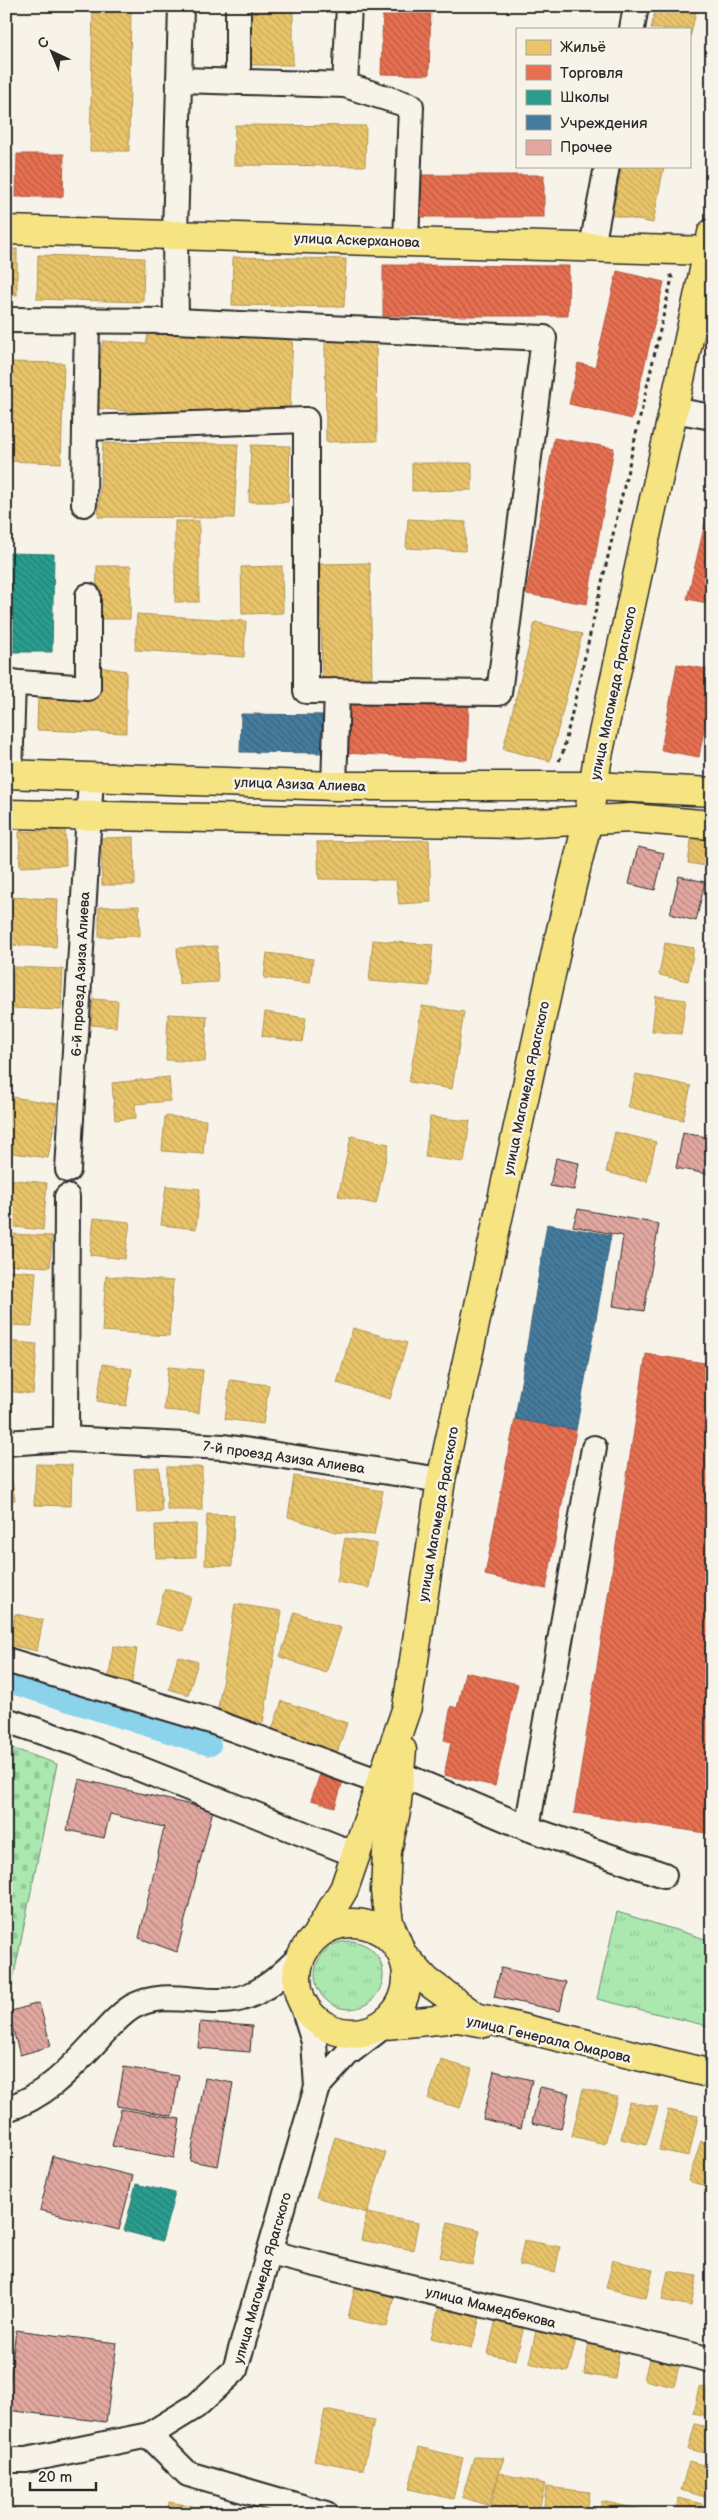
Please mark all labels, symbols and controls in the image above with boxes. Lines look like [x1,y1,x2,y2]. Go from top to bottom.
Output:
north arrow [28,28,78,78]
legend [516,28,690,168]
text: С [34,33,53,53]
text: Жильё [560,38,606,57]
text: Торговля [560,64,623,83]
text: Школы [560,88,609,107]
text: Учреждения [560,114,647,133]
text: Прочее [560,138,612,157]
street label: улица Аскерханова [294,230,421,251]
street label: улица Магомеда Ярагского [587,605,640,782]
street label: улица Азиза Алиева [234,774,367,795]
street label: 6-й проезд Азиза Алиева [68,890,93,1057]
street label: улица Магомеда Ярагского [500,1000,553,1177]
street label: улица Магомеда Ярагского [415,1425,462,1603]
street label: 7-й проезд Азиза Алиева [202,1438,367,1477]
street label: улица Генерала Омарова [465,2012,634,2067]
street label: улица Магомеда Ярагского [230,2191,295,2366]
street label: улица Мамедбекова [424,2283,558,2332]
scale bar [30,2460,96,2492]
text: 20 m [38,2468,72,2487]

